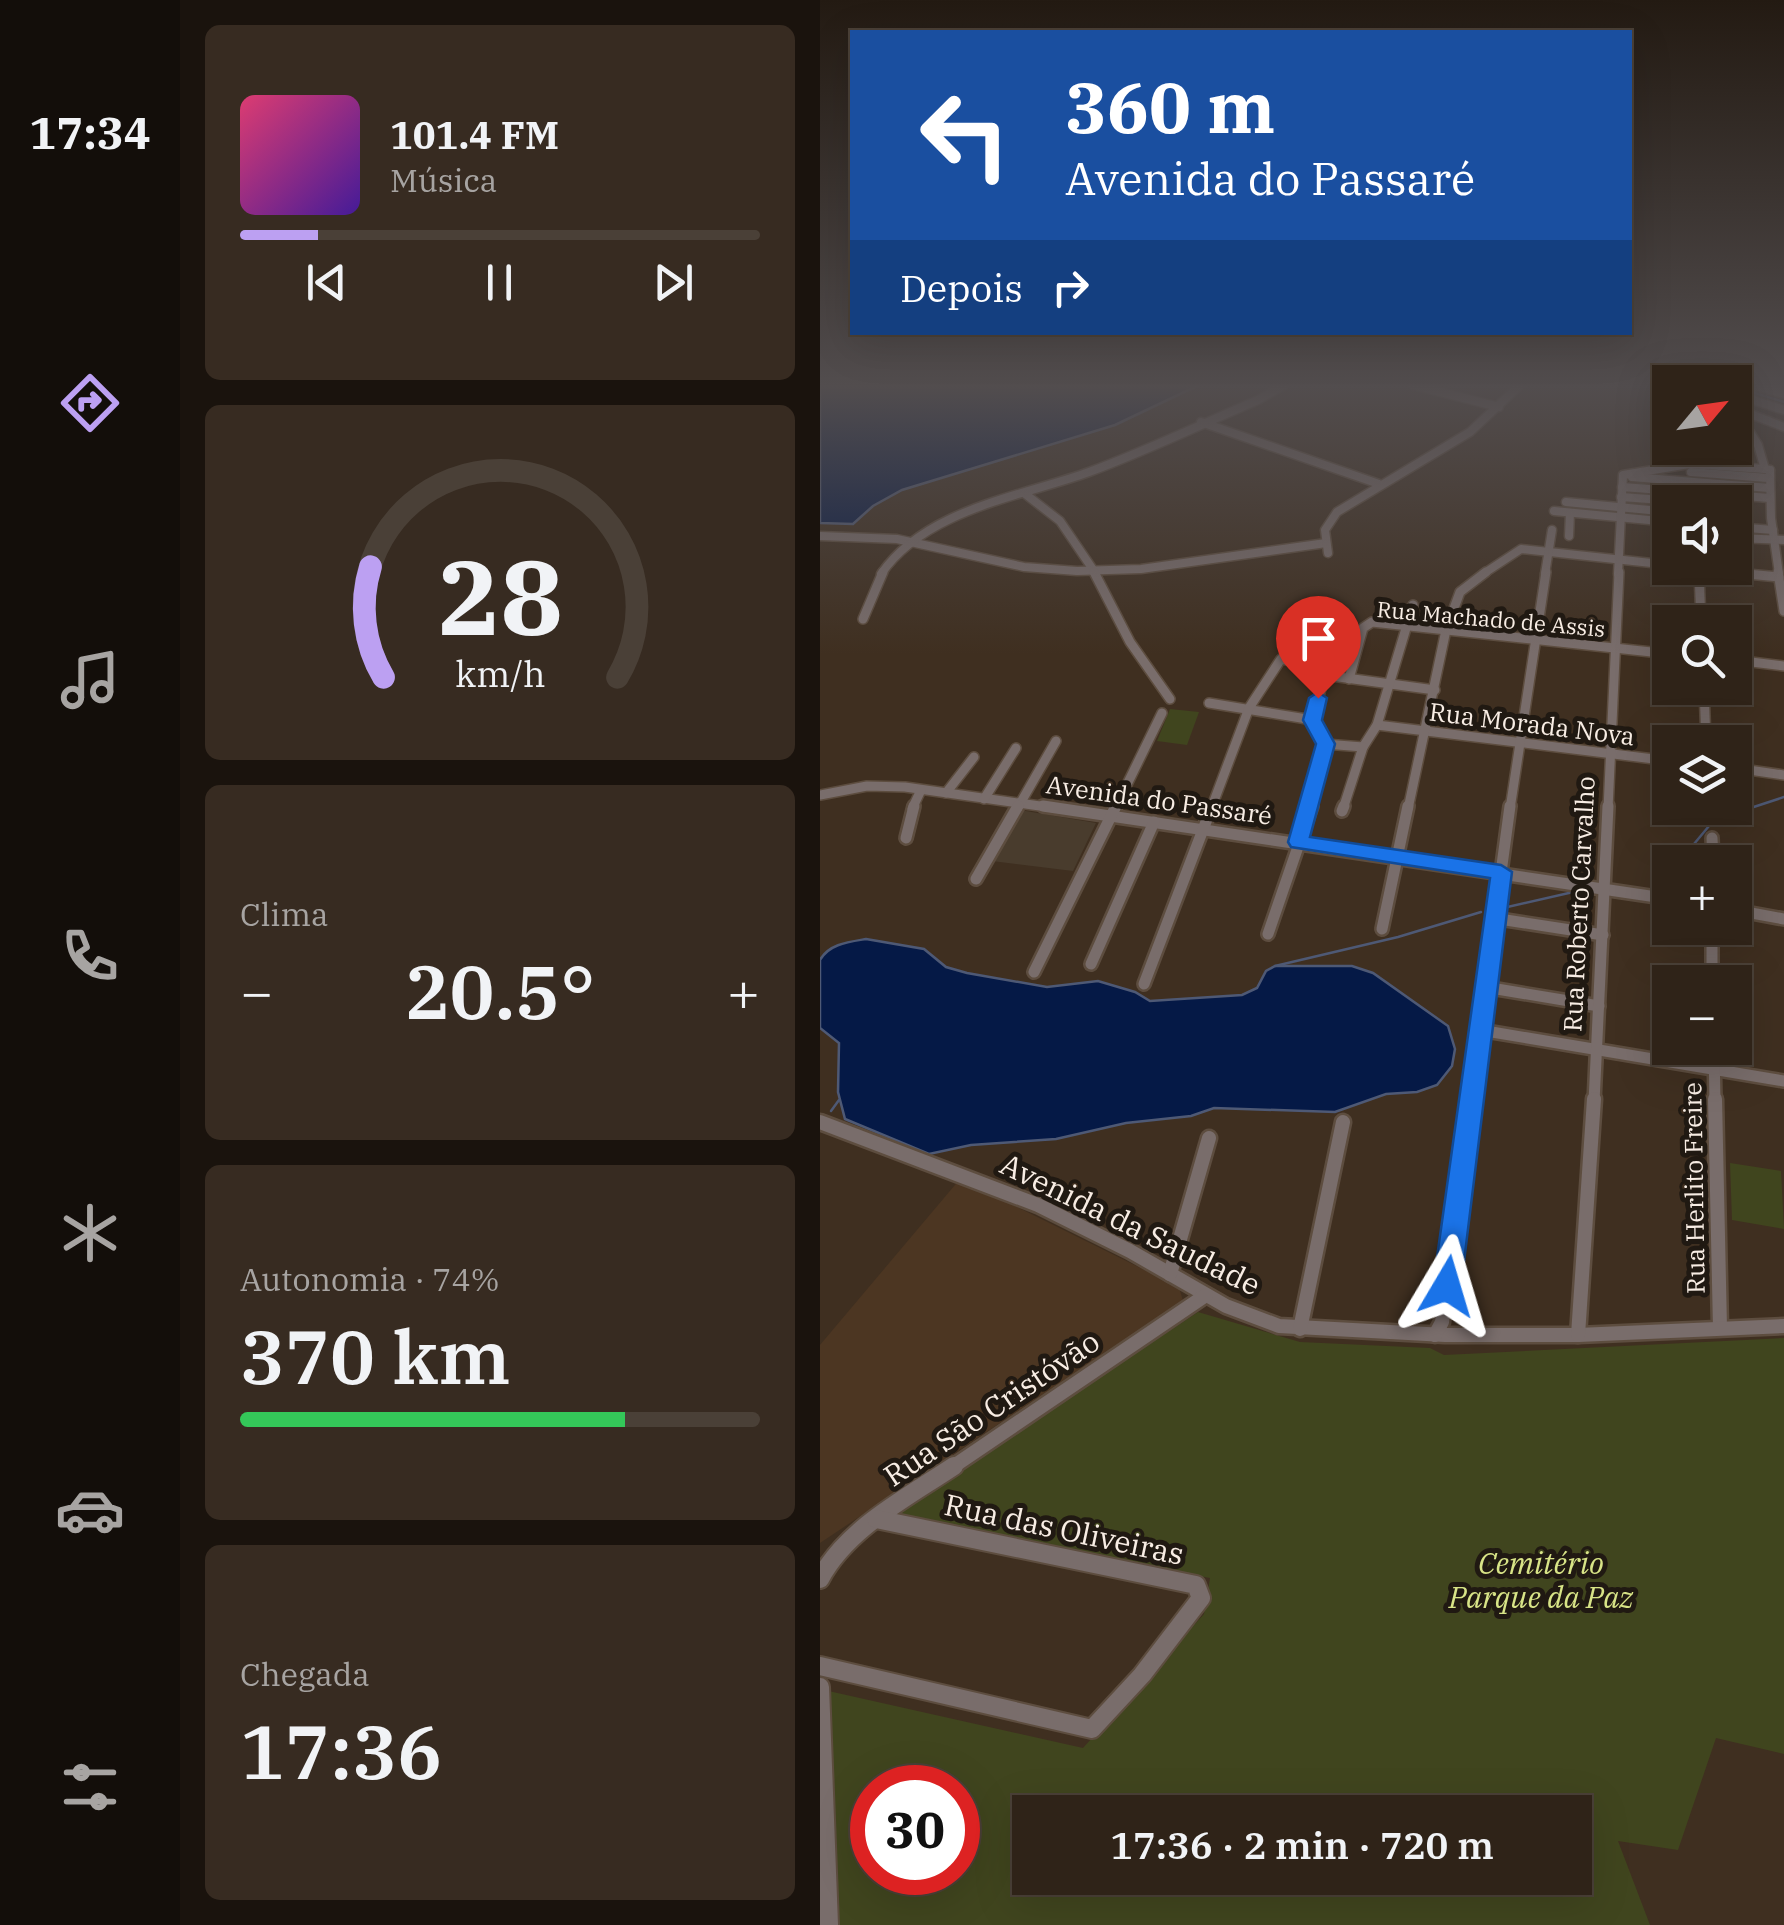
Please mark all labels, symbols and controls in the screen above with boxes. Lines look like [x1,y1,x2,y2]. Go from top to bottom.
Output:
text: 360 m [1065,61,1275,152]
icon: left [900,70,1030,200]
text: 17:34 [29,103,151,161]
text: 101.4 FM [390,110,559,159]
text: Avenida do Passaré [1065,149,1475,207]
text: Música [390,159,497,201]
icon: previous [299,255,354,310]
icon: pause [472,255,527,310]
icon: next [646,255,701,310]
icon: right [1043,260,1098,315]
text: Depois [900,263,1023,312]
north arrow [1652,365,1752,465]
map controls [1652,365,1752,1065]
icon: directions [55,368,125,438]
button: sound [1652,485,1752,585]
text: 28 [438,528,562,664]
street label: Rua Machado de Assis [1376,594,1606,643]
pin [1276,596,1361,699]
button: search [1652,605,1752,705]
icon: arrive [1291,611,1346,666]
icon: music [55,645,125,715]
text: km/h [455,650,545,697]
street label: Rua Morada Nova [1427,695,1637,752]
button: layers [1652,725,1752,825]
street label: Avenida do Passaré [1044,767,1274,832]
street label: Rua Roberto Carvalho [1555,775,1602,1033]
button: + [1652,845,1752,945]
text: Clima [240,893,328,935]
icon: phone [55,921,125,991]
text: 20.5° [405,942,595,1040]
text: − [240,956,273,1027]
text: + [727,956,760,1027]
button: − [1652,965,1752,1065]
street label: Rua Herlito Freire [1675,1082,1712,1294]
street label: Avenida da Saudade [994,1144,1267,1304]
icon: climate [55,1198,125,1268]
position arrow [1395,1234,1499,1338]
text: Autonomia · 74% [240,1258,500,1300]
text: 370 km [240,1307,511,1405]
street label: Rua São Cristóvão [876,1321,1107,1494]
icon: car [55,1475,125,1545]
street label: Rua das Oliveiras [941,1484,1188,1573]
park label: Cemitério Parque da Paz [1448,1543,1634,1616]
text: Chegada [240,1653,370,1695]
text: 17:36 [240,1702,442,1800]
icon: filters [55,1752,125,1822]
speed limit sign: 30 [850,1765,980,1895]
text: 17:36 · 2 min · 720 m [1110,1820,1494,1869]

